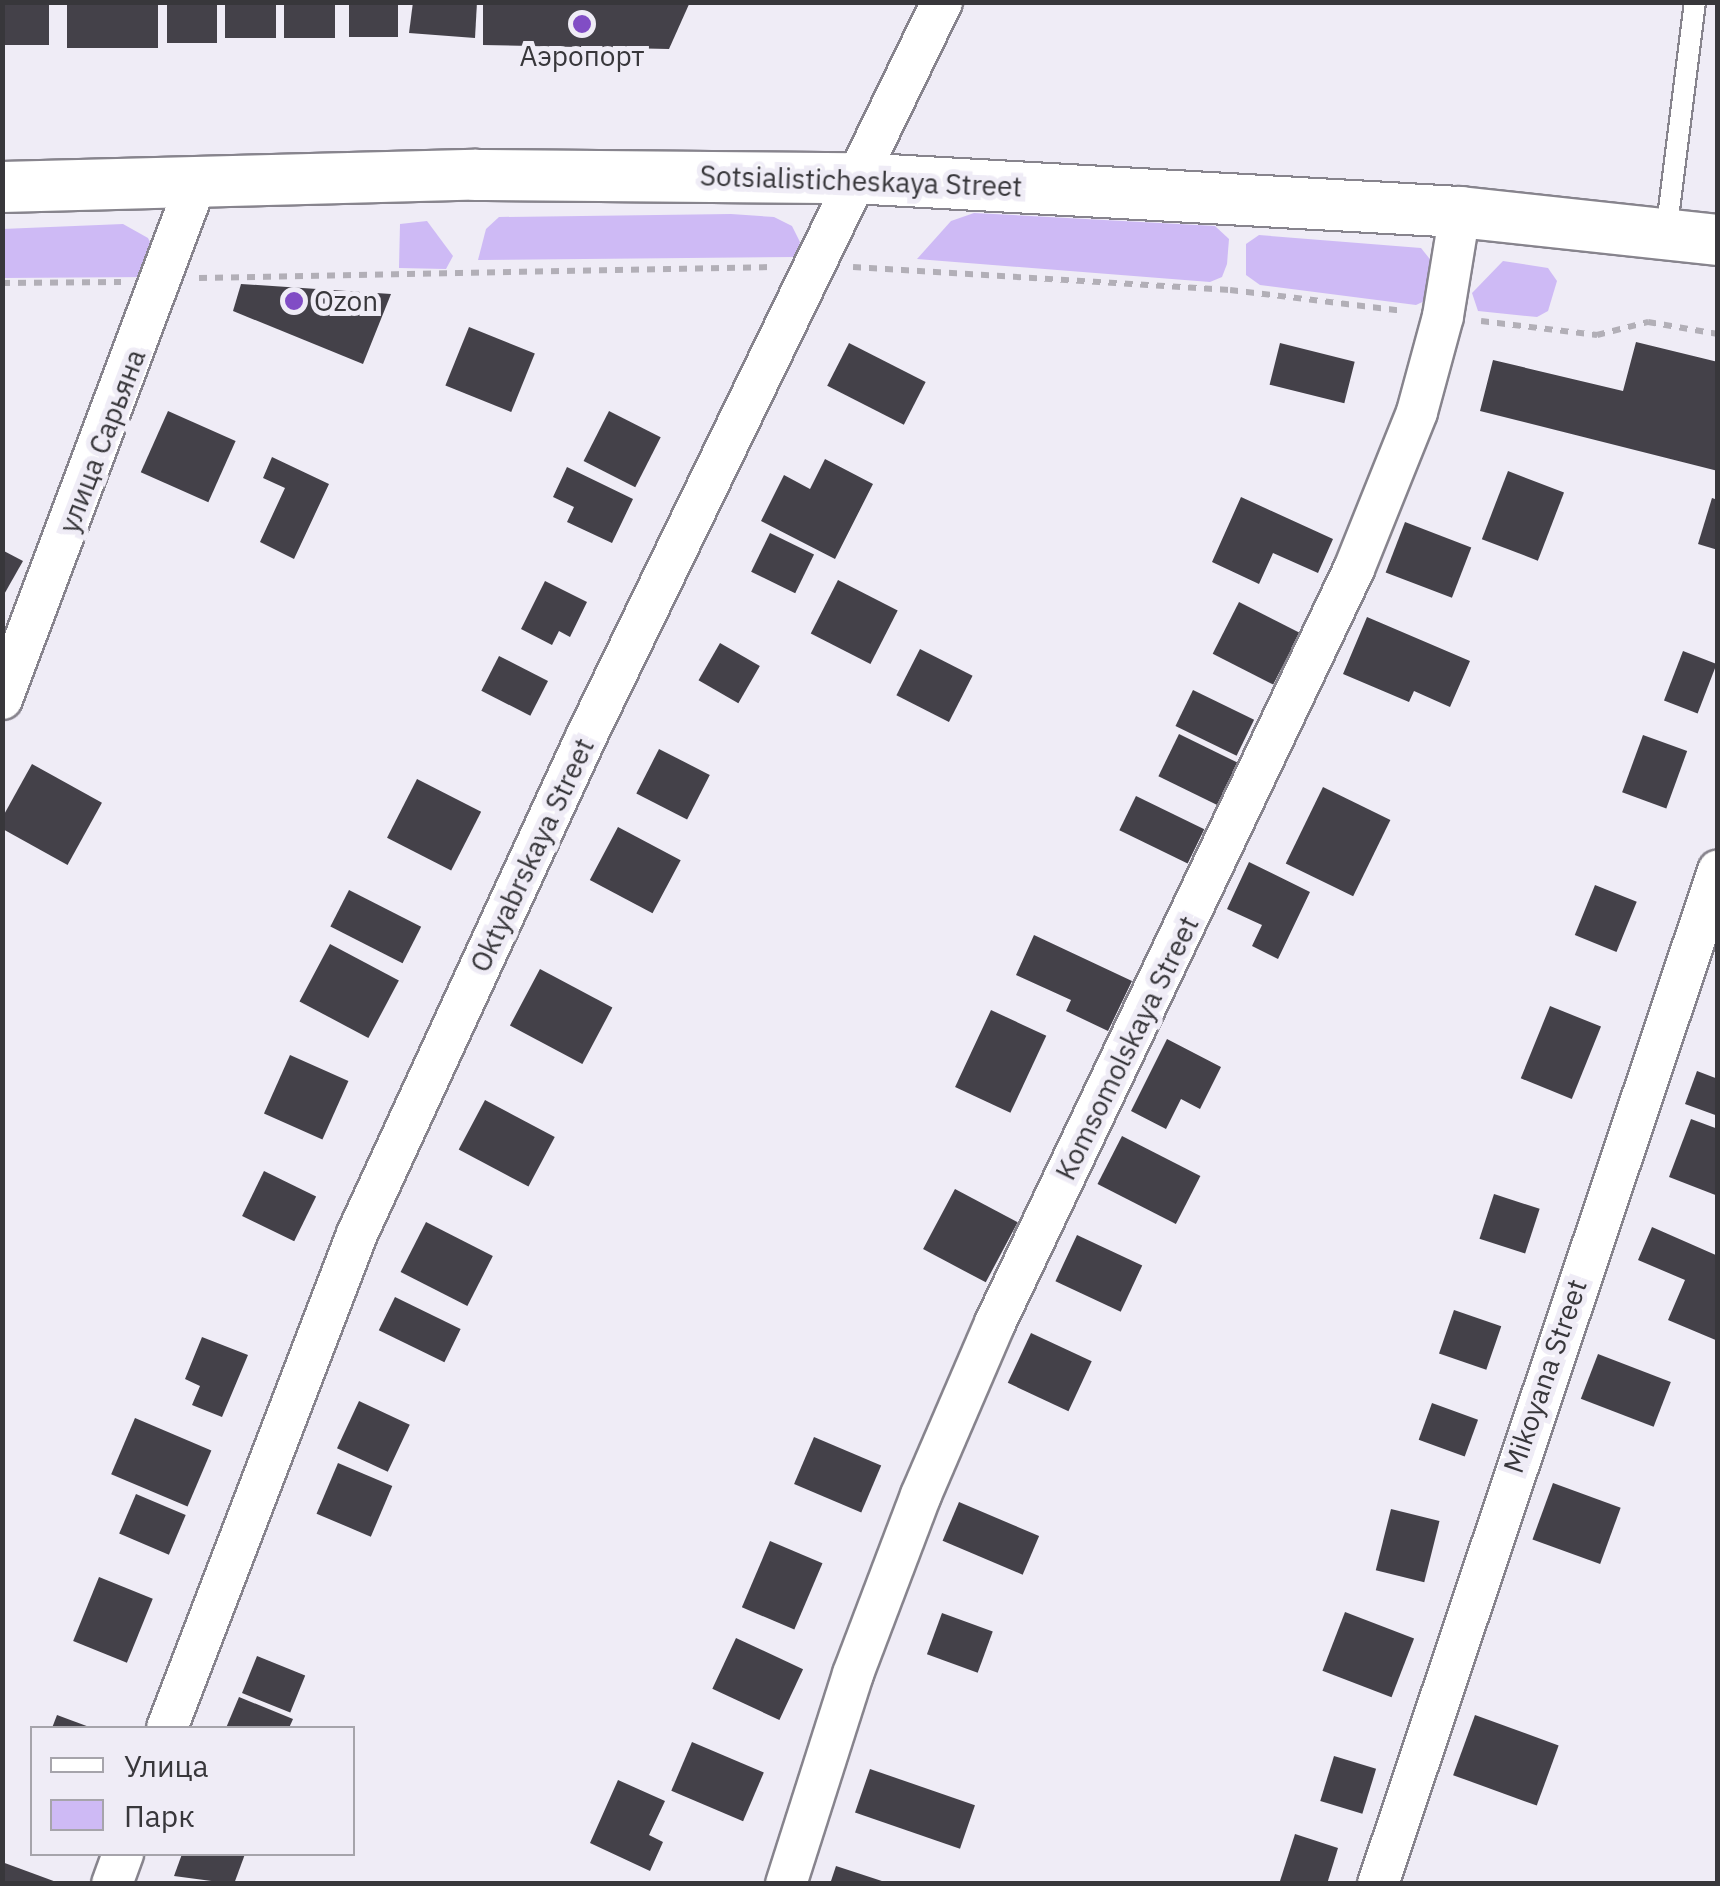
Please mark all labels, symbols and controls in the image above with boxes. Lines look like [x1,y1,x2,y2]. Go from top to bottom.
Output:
marker: Аэропорт [571,13,593,35]
place label: Аэропорт [519,39,645,73]
street label: Sotsialisticheskaya Street [699,159,1023,203]
place label: Ozon [314,284,378,318]
marker: Ozon [283,290,305,312]
street label: улица Сарьяна [52,345,152,537]
street label: Oktyabrskaya Street [463,733,601,977]
street label: Komsomolskaya Street [1049,911,1205,1185]
street label: Mikoyana Street [1496,1275,1594,1477]
legend [30,1726,355,1856]
text: Улица [124,1746,209,1785]
text: Парк [124,1796,195,1835]

